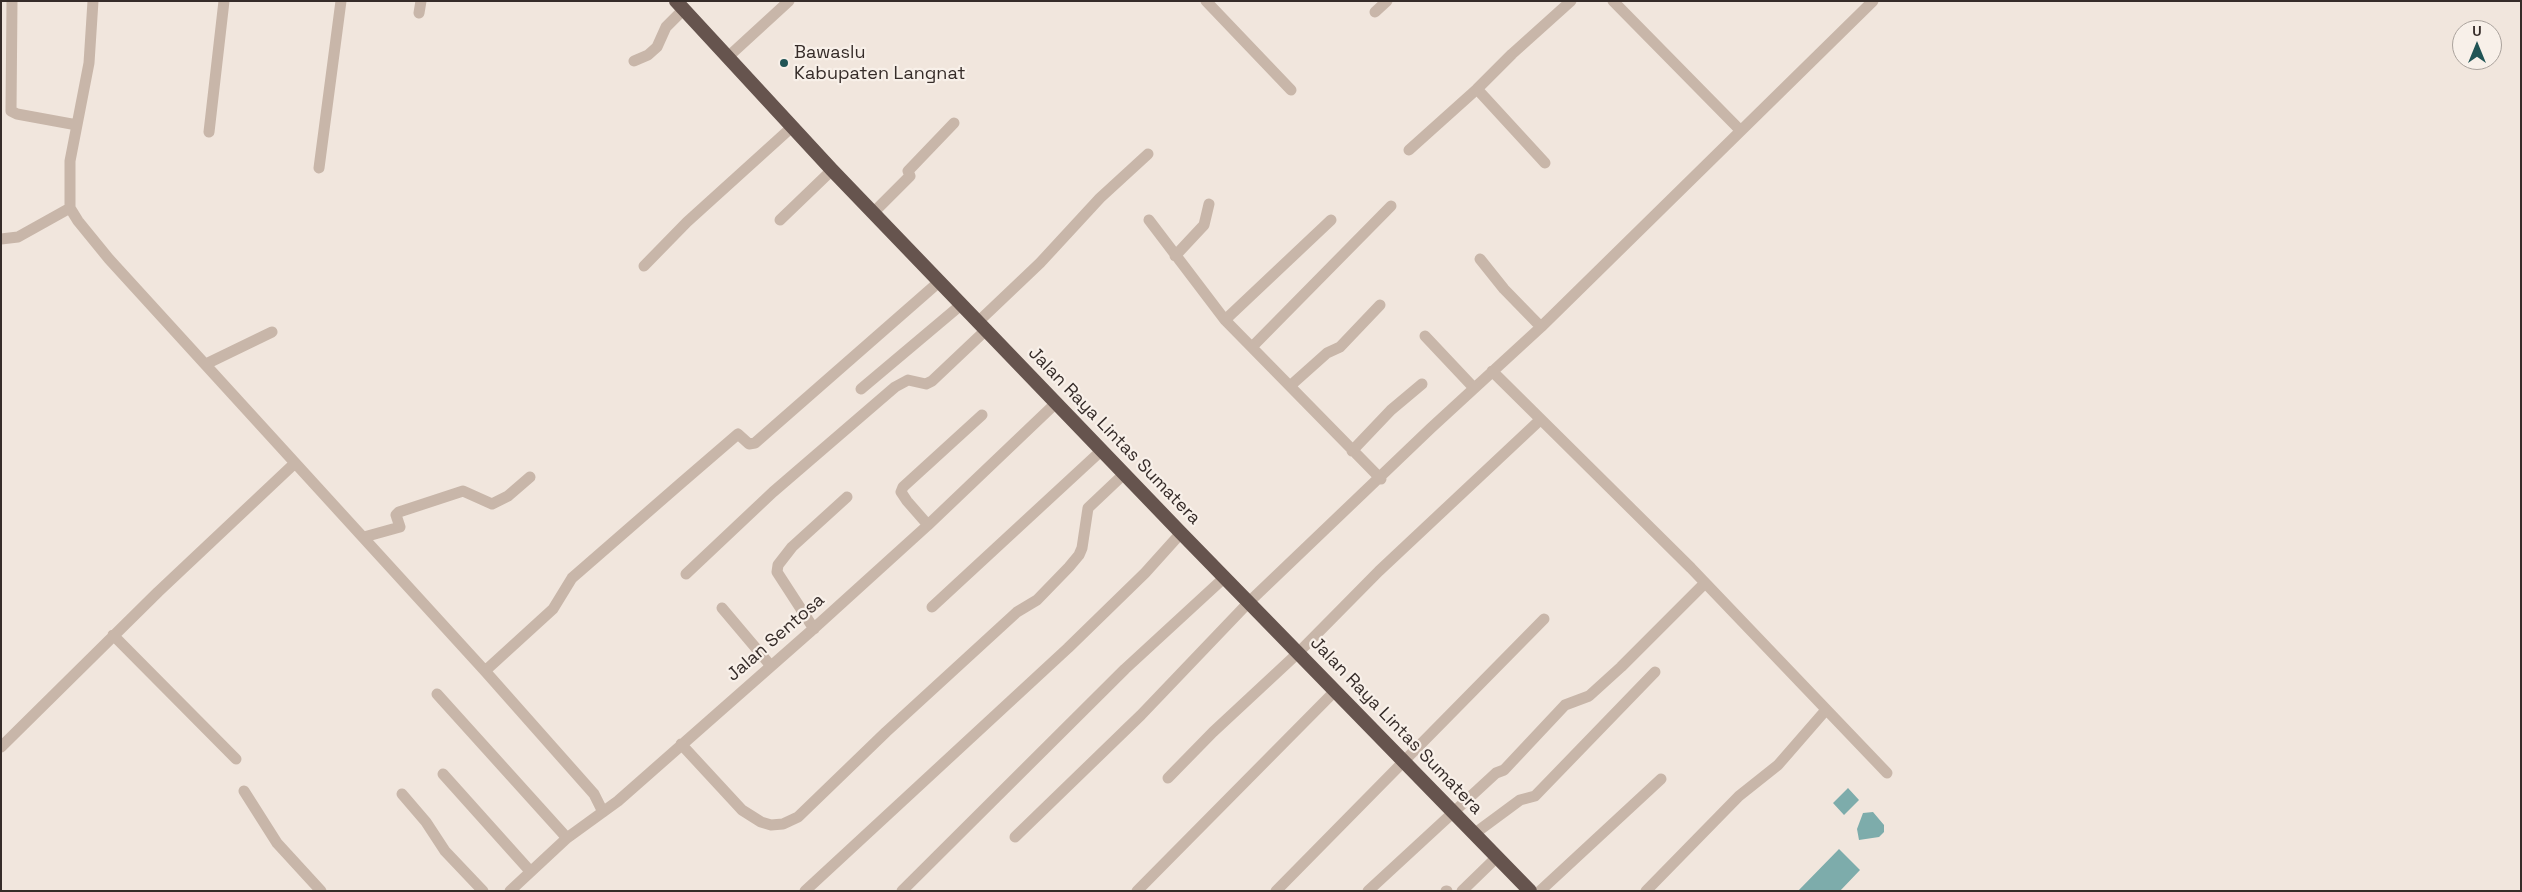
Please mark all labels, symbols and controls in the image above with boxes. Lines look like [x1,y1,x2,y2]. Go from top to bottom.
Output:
north arrow [2452,20,2502,70]
text: U [2472,22,2482,40]
place label: Bawaslu Kabupaten Langnat [794,42,965,84]
marker: Bawaslu Kabupaten Langnat [778,57,790,69]
street label: Jalan Raya Lintas Sumatera [1023,343,1205,529]
street label: Jalan Sentosa [723,590,829,686]
street label: Jalan Raya Lintas Sumatera [1305,633,1487,819]

